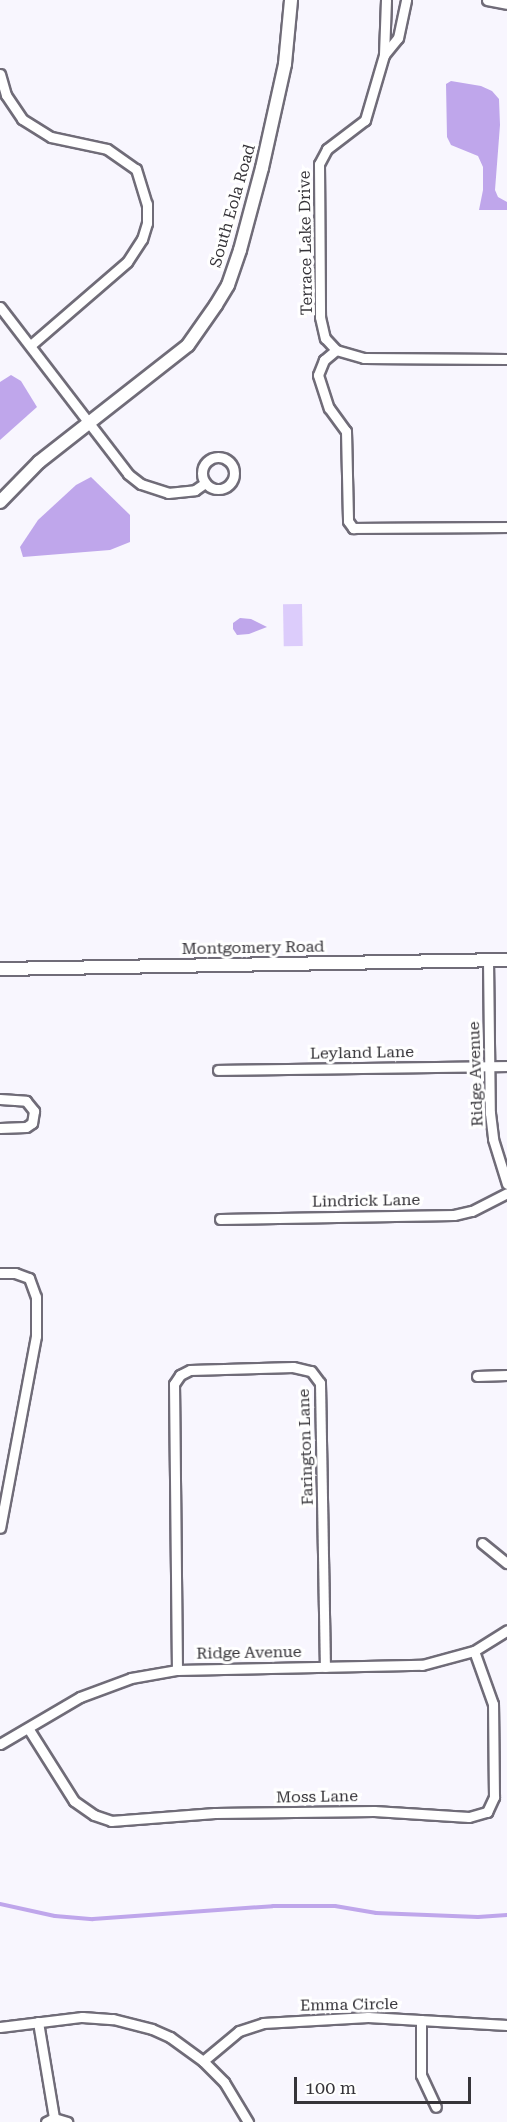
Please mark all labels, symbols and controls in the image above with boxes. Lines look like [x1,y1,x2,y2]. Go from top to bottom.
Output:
street label: South Eola Road [206,142,260,270]
street label: Terrace Lake Drive [295,170,317,316]
street label: Montgomery Road [181,937,325,959]
street label: Ridge Avenue [465,1021,487,1127]
street label: Leyland Lane [310,1042,414,1064]
street label: Lindrick Lane [312,1190,420,1212]
street label: Farington Lane [294,1388,318,1506]
street label: Ridge Avenue [196,1642,302,1664]
street label: Moss Lane [276,1787,358,1807]
street label: Emma Circle [300,1995,398,2015]
scale bar [297,2065,474,2103]
text: 100 m [305,2077,356,2098]

